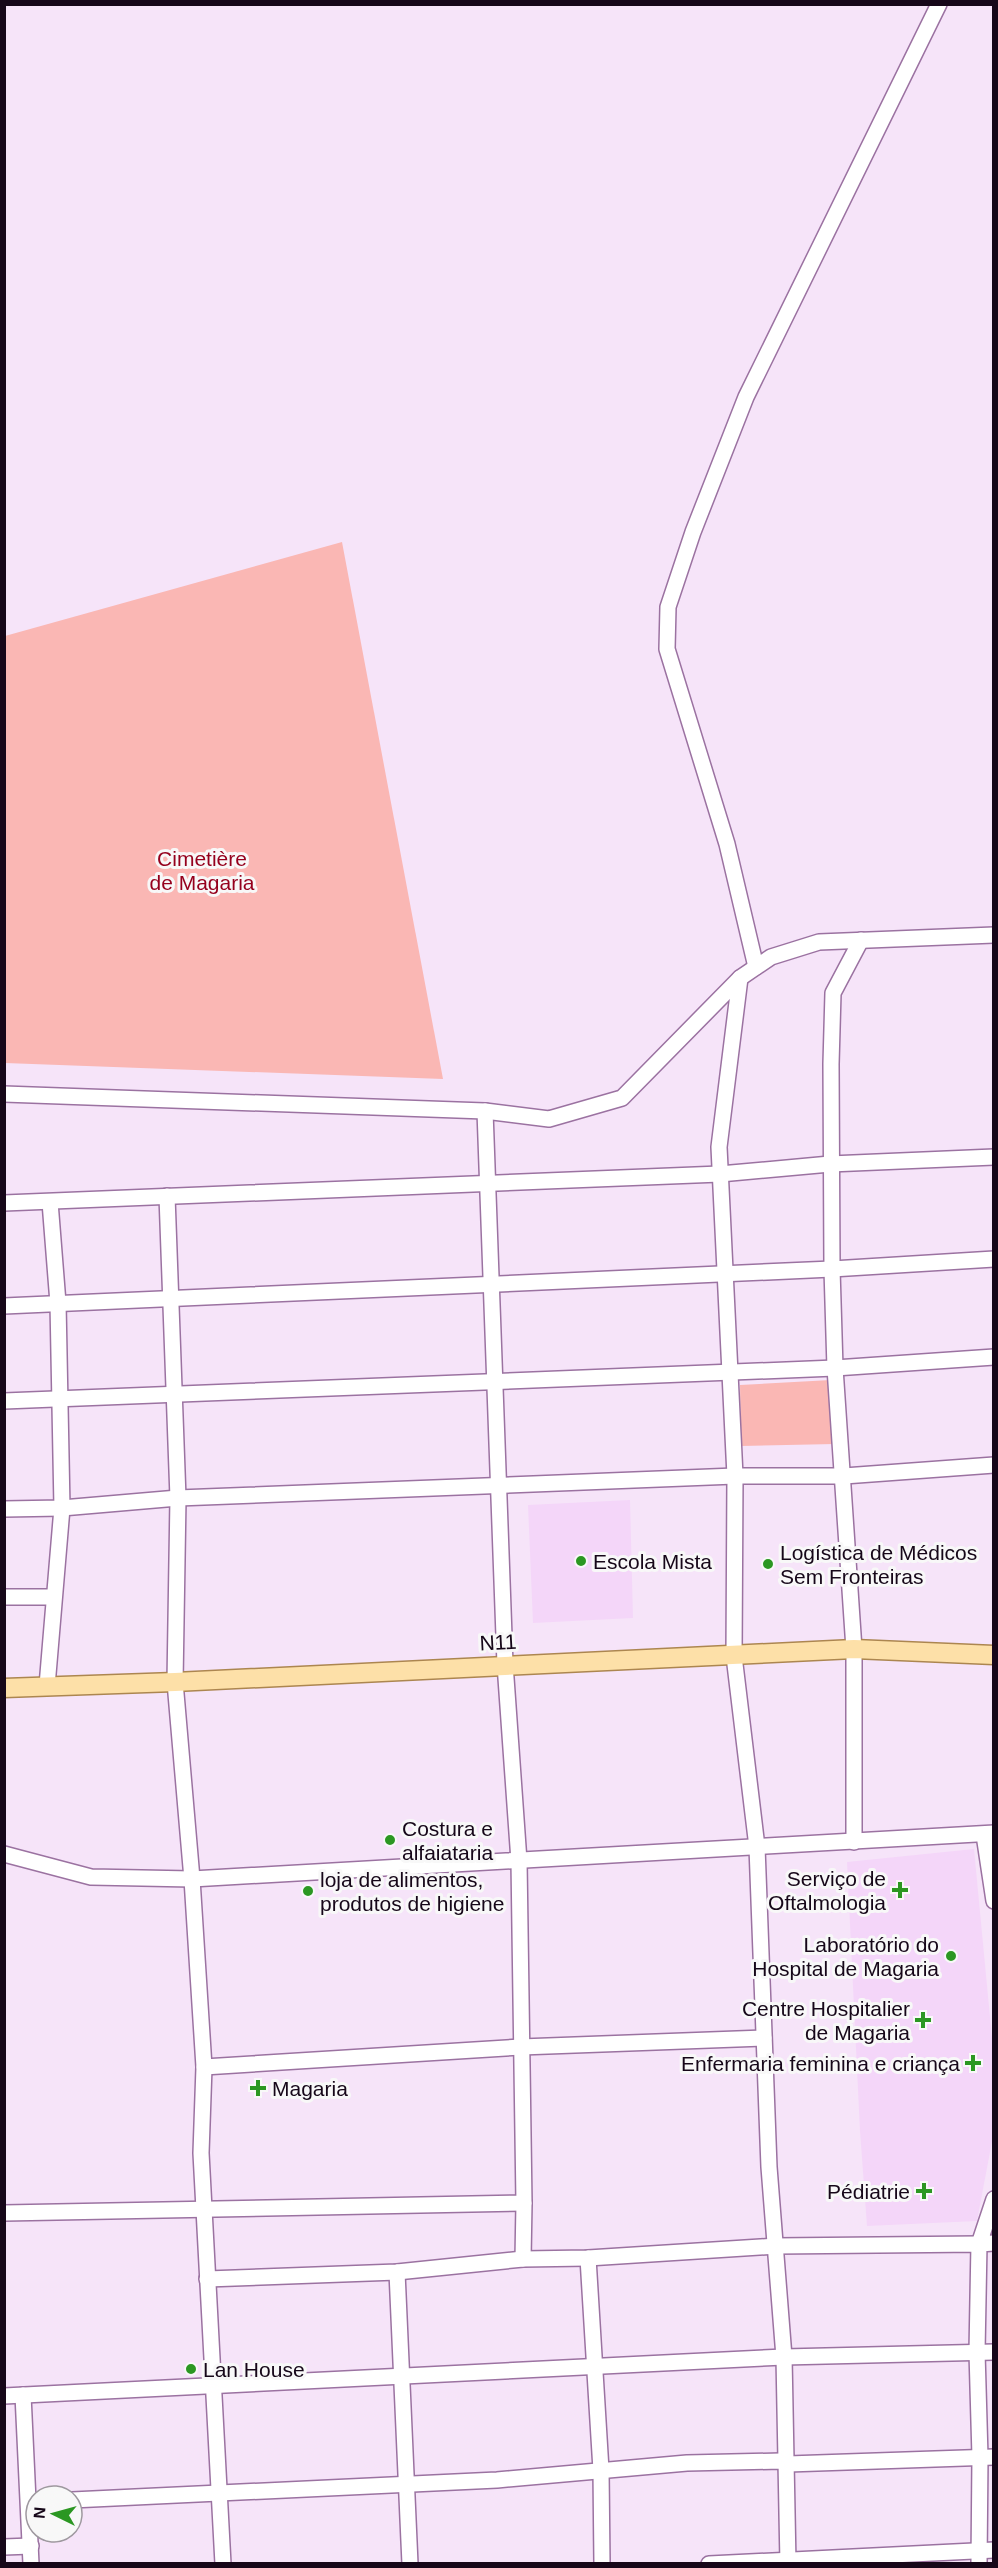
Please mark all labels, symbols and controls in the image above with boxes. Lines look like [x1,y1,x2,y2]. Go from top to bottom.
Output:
park label: Cimetière de Magaria [149,847,255,894]
place label: Logística de Médicos Sem Fronteiras [780,1541,977,1588]
place label: Escola Mista [593,1550,712,1573]
marker: Escola Mista [574,1554,588,1568]
marker: Logística de Médicos Sem Fronteiras [761,1557,775,1571]
street label: N11 [479,1630,517,1654]
place label: Costura e alfaiataria [402,1817,493,1864]
marker: Costura e alfaiataria [383,1833,397,1847]
place label: Serviço de Oftalmologia [768,1867,886,1914]
place label: loja de alimentos, produtos de higiene [320,1868,504,1915]
marker: Serviço de Oftalmologia [891,1881,909,1899]
marker: loja de alimentos, produtos de higiene [301,1884,315,1898]
place label: Laboratório do Hospital de Magaria [752,1933,939,1980]
marker: Laboratório do Hospital de Magaria [944,1949,958,1963]
place label: Centre Hospitalier de Magaria [742,1997,910,2044]
marker: Centre Hospitalier de Magaria [914,2011,932,2029]
place label: Enfermaria feminina e criança [681,2052,960,2075]
marker: Enfermaria feminina e criança [964,2054,982,2072]
place label: Magaria [272,2077,348,2100]
marker: Magaria [249,2079,267,2097]
place label: Pédiatrie [827,2180,910,2203]
marker: Pédiatrie [915,2182,933,2200]
place label: Lan House [203,2358,305,2381]
marker: Lan House [184,2362,198,2376]
north arrow [24,2484,84,2544]
text: N [31,2506,49,2519]

